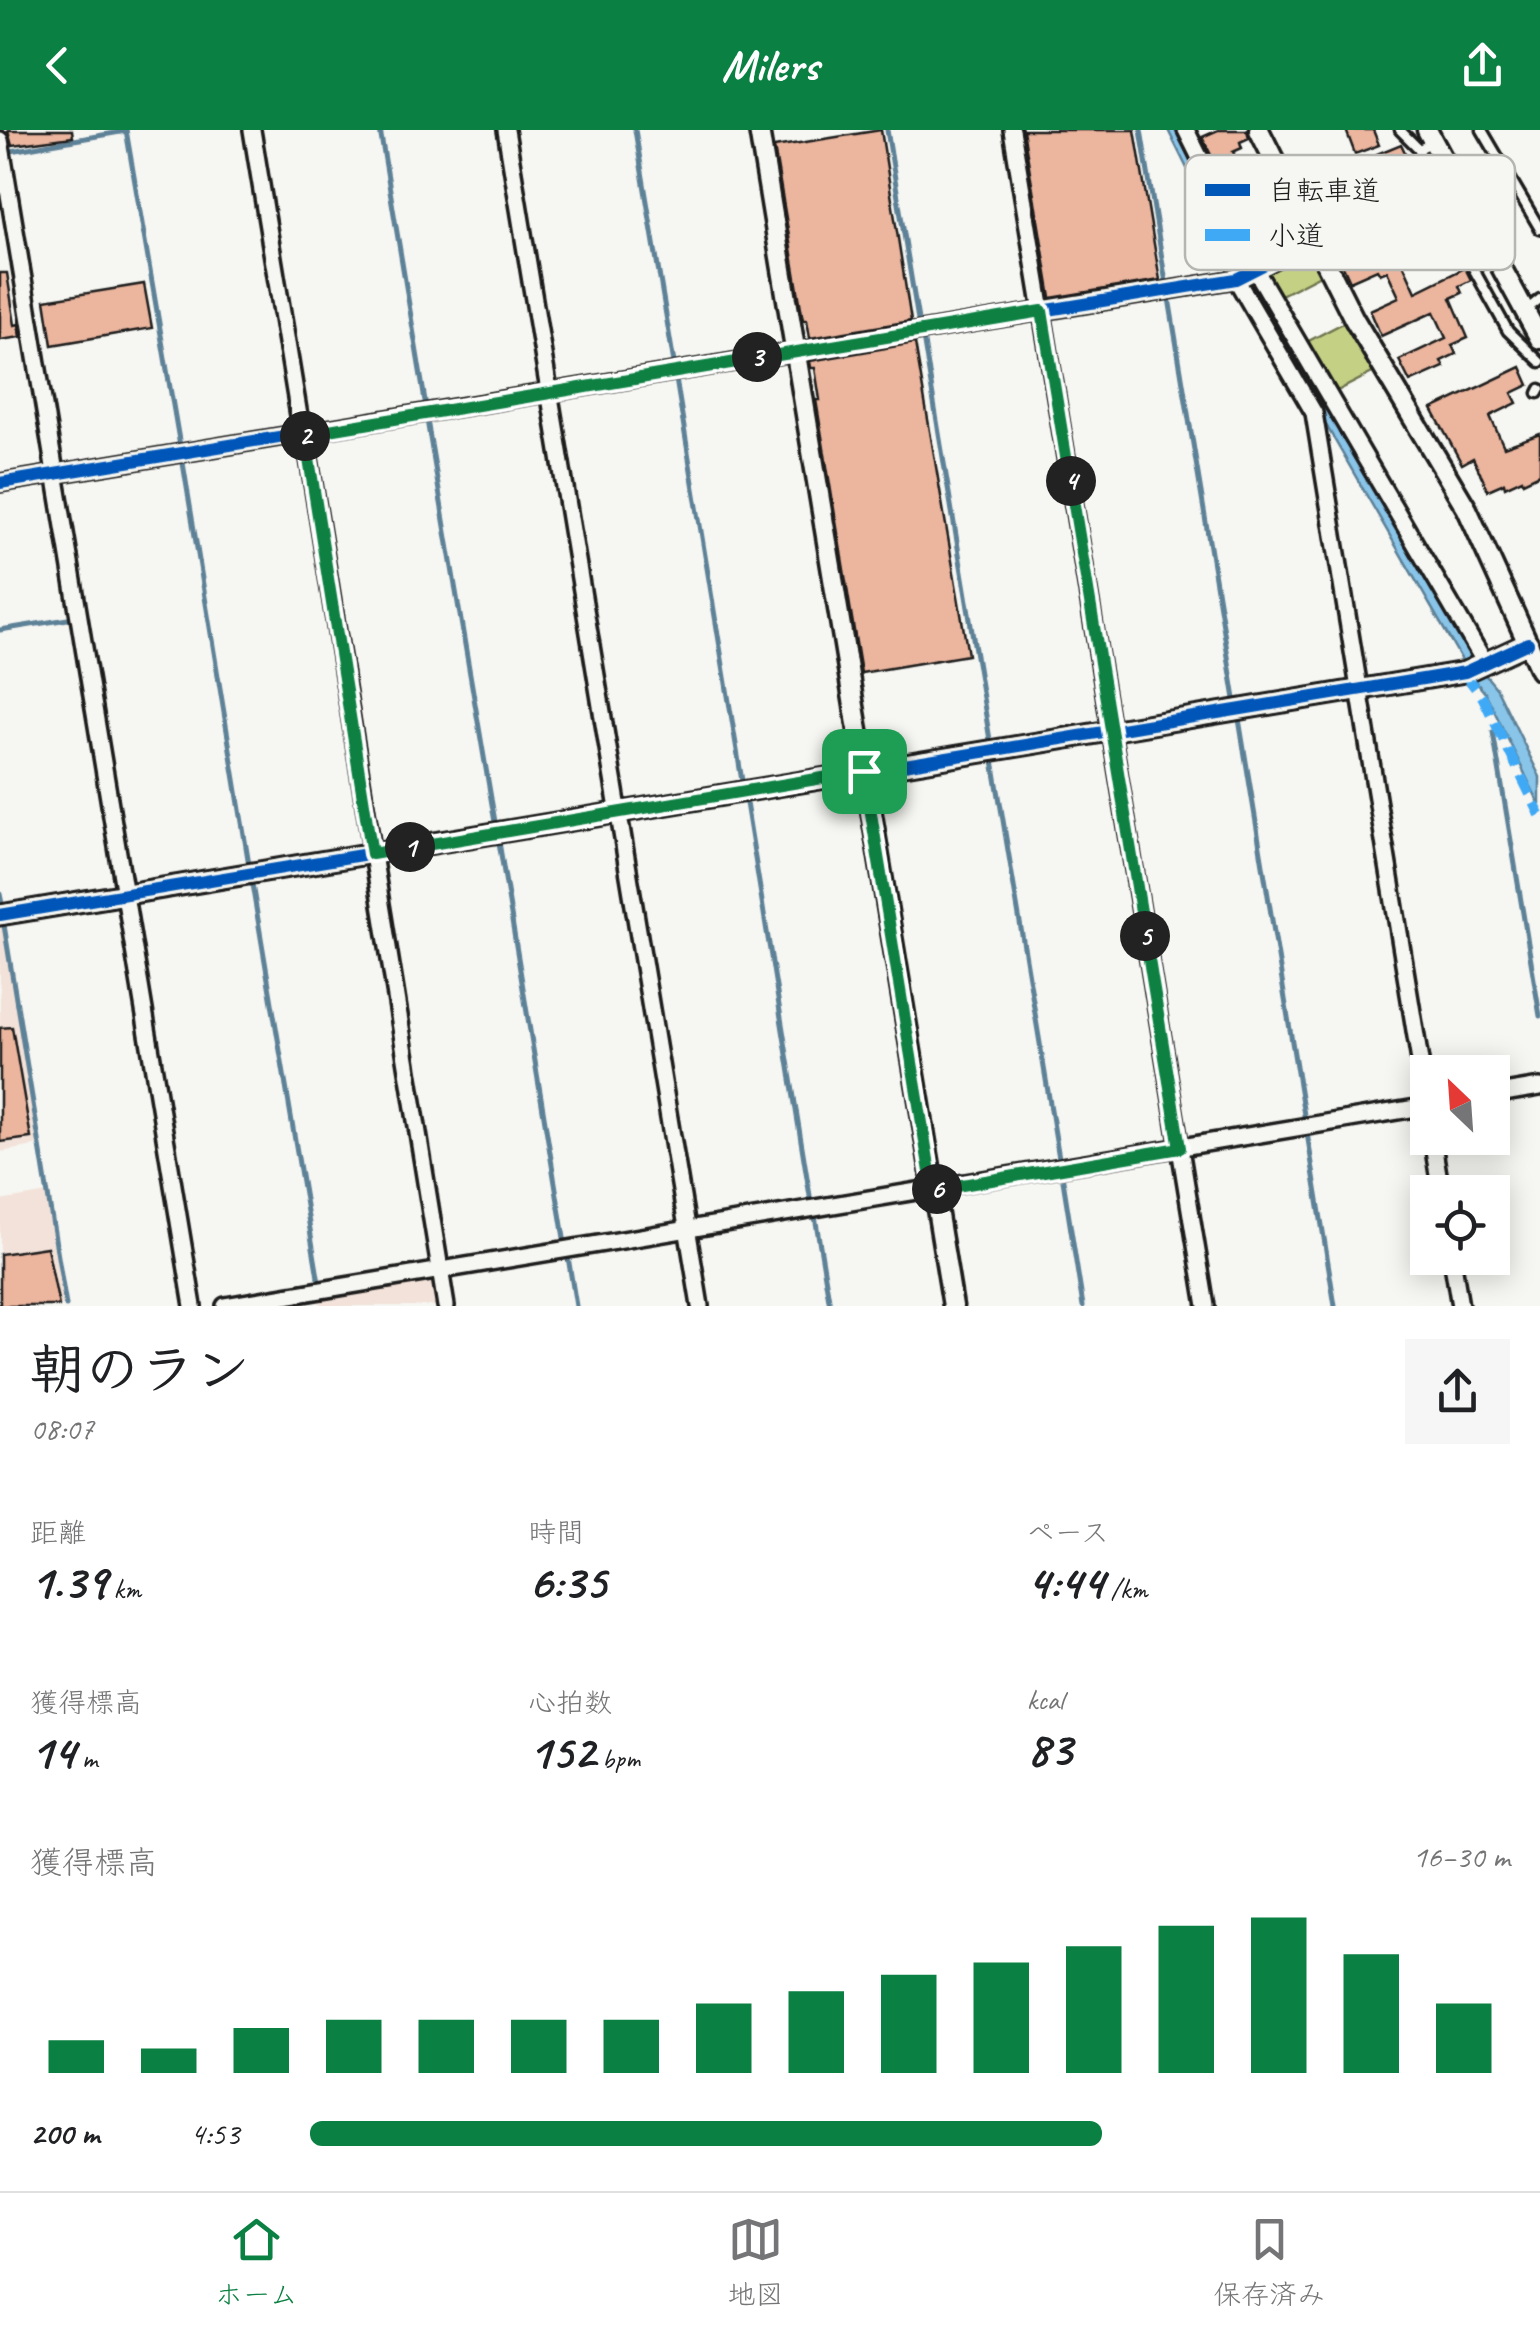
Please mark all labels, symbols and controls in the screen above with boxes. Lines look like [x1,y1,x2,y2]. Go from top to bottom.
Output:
text: Milers [721,37,819,94]
icon: back [30,38,85,93]
icon: share [1455,38,1510,93]
legend [1185,155,1515,270]
text: 自転車道 [1268,173,1380,208]
text: 小道 [1268,218,1324,253]
pin: 3 [732,332,782,382]
text: 3 [751,339,763,374]
pin: 2 [280,411,330,461]
text: 2 [299,418,311,453]
pin: 4 [1046,456,1096,506]
text: 4 [1065,463,1077,498]
pin [822,729,907,814]
icon: arrive [837,744,892,799]
pin: 1 [385,822,435,872]
text: 1 [404,829,416,864]
pin: 5 [1120,911,1170,961]
text: 5 [1139,918,1151,953]
north arrow [1410,1055,1510,1155]
map controls [1410,1055,1510,1275]
pin: 6 [912,1164,962,1214]
text: 6 [930,1171,944,1206]
button: locate [1410,1175,1510,1275]
text: 朝のラン [30,1335,250,1405]
button: share [1405,1339,1510,1444]
text: 08:07 [30,1408,94,1449]
text: 距離 [30,1515,86,1550]
text: 時間 [528,1515,584,1550]
text: ペース [1027,1515,1109,1550]
text: 1.39 [30,1550,107,1613]
text: 6:35 [528,1550,606,1613]
text: 4:44 [1027,1550,1104,1613]
text: km [107,1571,141,1606]
text: /km [1104,1571,1147,1606]
text: kcal [1027,1682,1064,1717]
text: 獲得標高 [30,1685,142,1720]
text: 心拍数 [528,1685,612,1720]
text: 83 [1027,1717,1072,1780]
text: 14 [30,1720,75,1783]
text: 152 [528,1720,595,1783]
text: m [75,1741,97,1776]
text: bpm [595,1741,640,1776]
text: 16–30 m [1412,1836,1510,1877]
text: 獲得標高 [30,1842,158,1883]
text: 200 m [30,2113,99,2154]
text: 4:53 [190,2113,240,2154]
tab: ホーム [215,2212,298,2312]
tab: 地図 [727,2212,783,2312]
tab: 保存済み [1213,2212,1325,2312]

